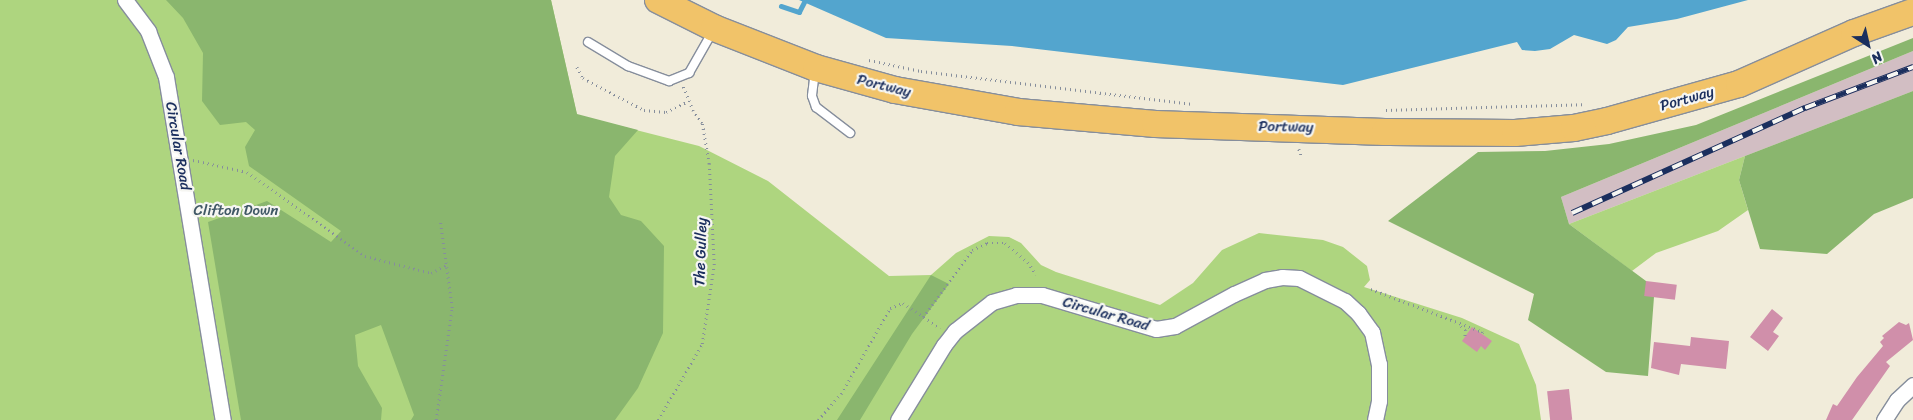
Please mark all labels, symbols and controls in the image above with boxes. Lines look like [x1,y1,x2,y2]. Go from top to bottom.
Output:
north arrow [1843,20,1893,70]
text: N [1866,45,1888,71]
street label: Portway [855,71,913,101]
street label: Portway [1658,83,1716,115]
street label: Circular Road [161,101,195,191]
street label: Portway [1258,118,1314,136]
park label: Clifton Down [193,202,279,220]
street label: The Gulley [691,217,711,287]
street label: Circular Road [1061,293,1151,335]

